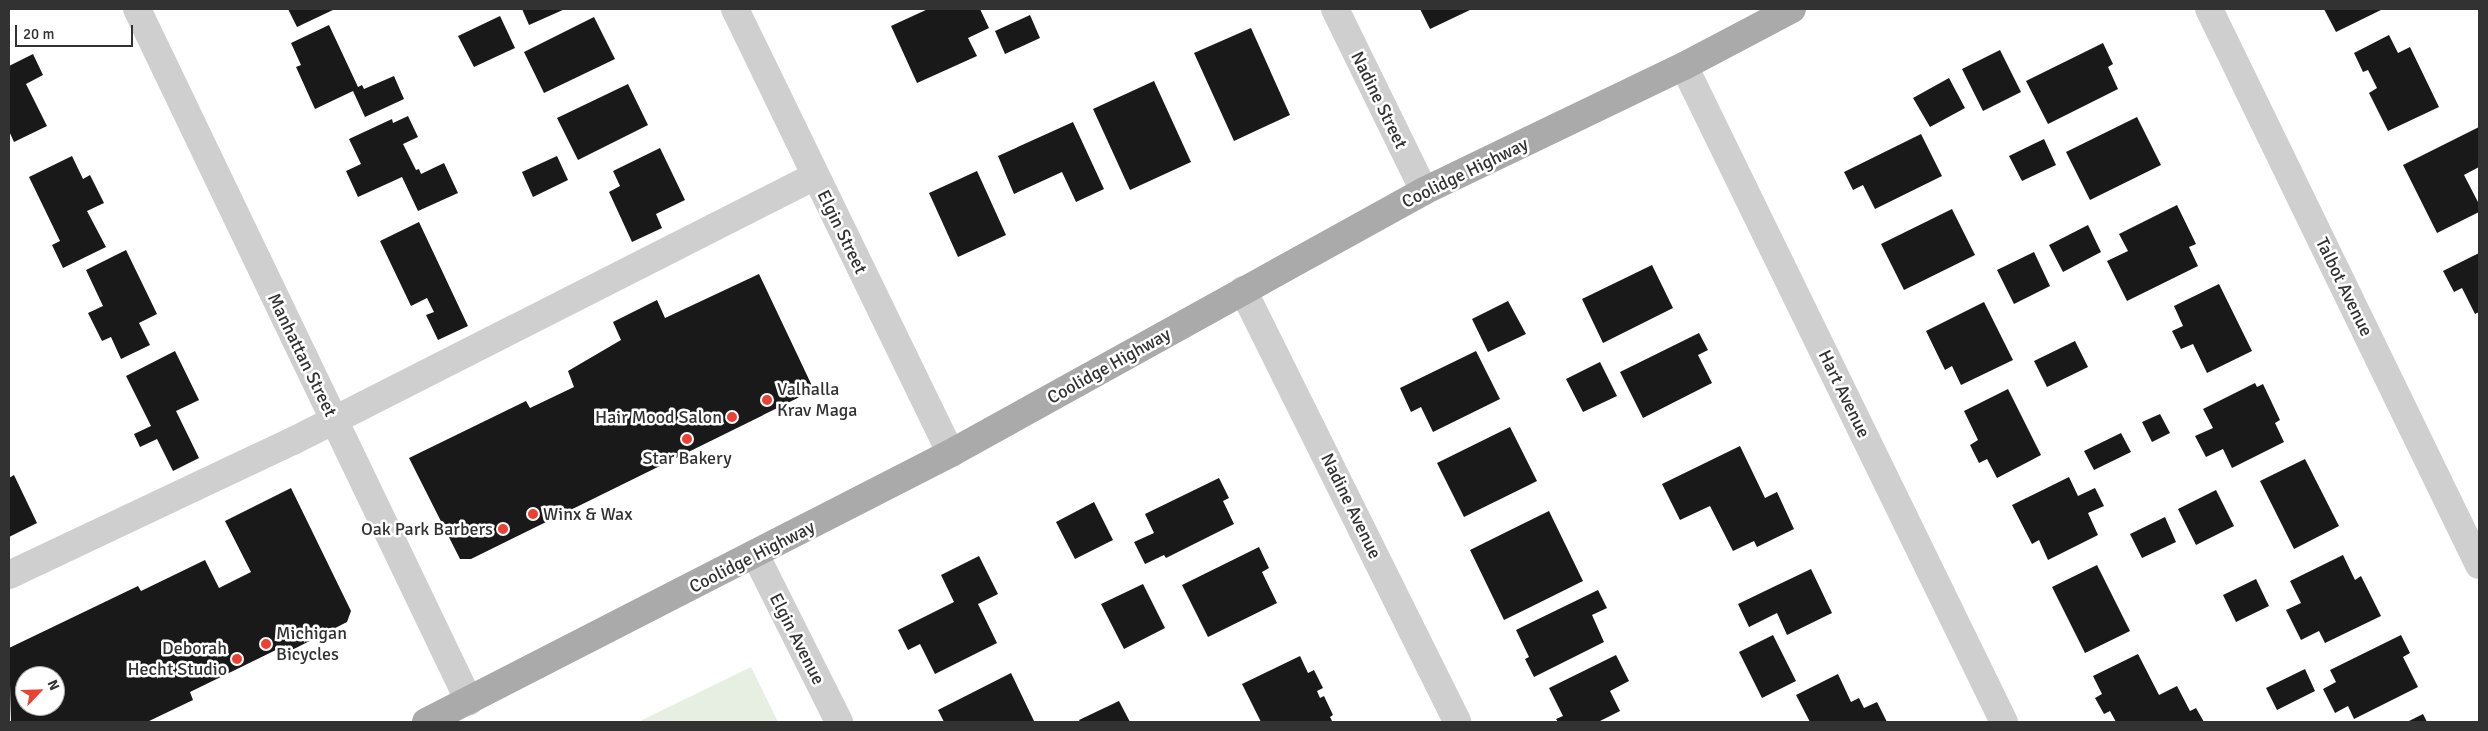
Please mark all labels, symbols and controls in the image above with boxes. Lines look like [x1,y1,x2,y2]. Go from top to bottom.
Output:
scale bar [18,15,135,47]
text: 20 m [23,25,54,43]
street label: Nadine Street [1346,48,1412,152]
street label: Coolidge Highway [1398,133,1532,213]
street label: Elgin Street [812,187,872,277]
street label: Talbot Avenue [2311,234,2377,340]
street label: Manhattan Street [263,290,341,420]
street label: Coolidge Highway [1044,323,1174,409]
street label: Hart Avenue [1814,347,1874,441]
place label: Valhalla Krav Maga [777,379,857,422]
marker: Valhalla Krav Maga [761,394,773,406]
place label: Hair Mood Salon [595,406,722,428]
marker: Hair Mood Salon [726,411,738,423]
marker: Star Bakery [681,433,693,445]
place label: Star Bakery [642,447,732,469]
street label: Nadine Avenue [1316,450,1386,562]
place label: Winx & Wax [543,503,632,525]
marker: Winx & Wax [527,508,539,520]
street label: Coolidge Highway [686,516,818,598]
place label: Oak Park Barbers [361,518,493,540]
marker: Oak Park Barbers [497,523,509,535]
street label: Elgin Avenue [765,590,829,688]
place label: Michigan Bicycles [276,623,347,666]
place label: Deborah Hecht Studio [127,638,227,681]
marker: Michigan Bicycles [260,638,272,650]
marker: Deborah Hecht Studio [231,653,243,665]
north arrow [15,666,65,716]
text: N [43,677,63,693]

